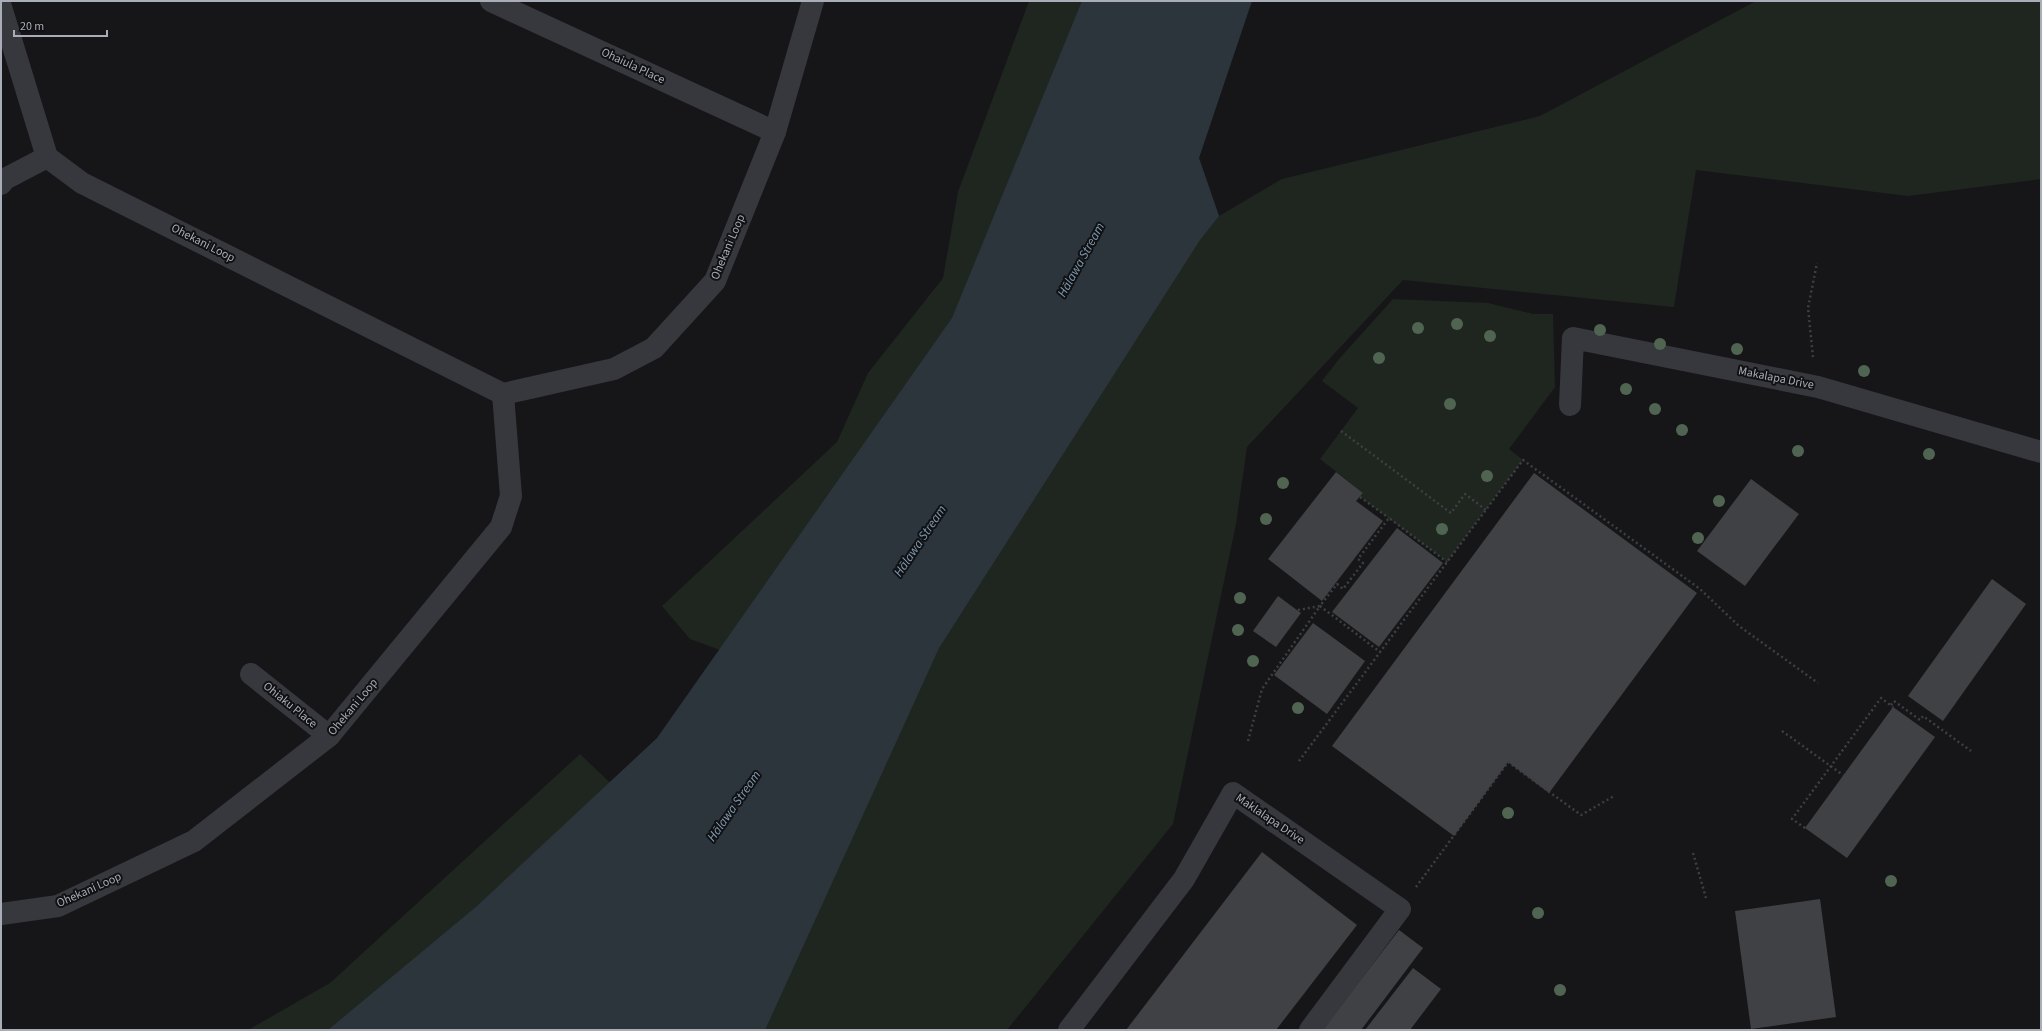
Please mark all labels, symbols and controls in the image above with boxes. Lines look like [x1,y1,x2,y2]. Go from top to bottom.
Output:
scale bar [14,12,107,38]
text: 20 m [20,18,44,35]
street label: Ohaiula Place [598,44,668,88]
street label: Ohekani Loop [707,211,750,282]
water label: Hālawa Stream [1053,219,1109,301]
street label: Ohekani Loop [168,220,238,267]
street label: Makalapa Drive [1737,362,1815,394]
water label: Hālawa Stream [889,502,951,580]
street label: Ohekani Loop [324,675,382,739]
street label: Ohiaku Place [259,678,321,732]
water label: Hālawa Stream [703,767,765,845]
street label: Maklalapa Drive [1232,790,1308,848]
street label: Ohekani Loop [54,868,125,912]

